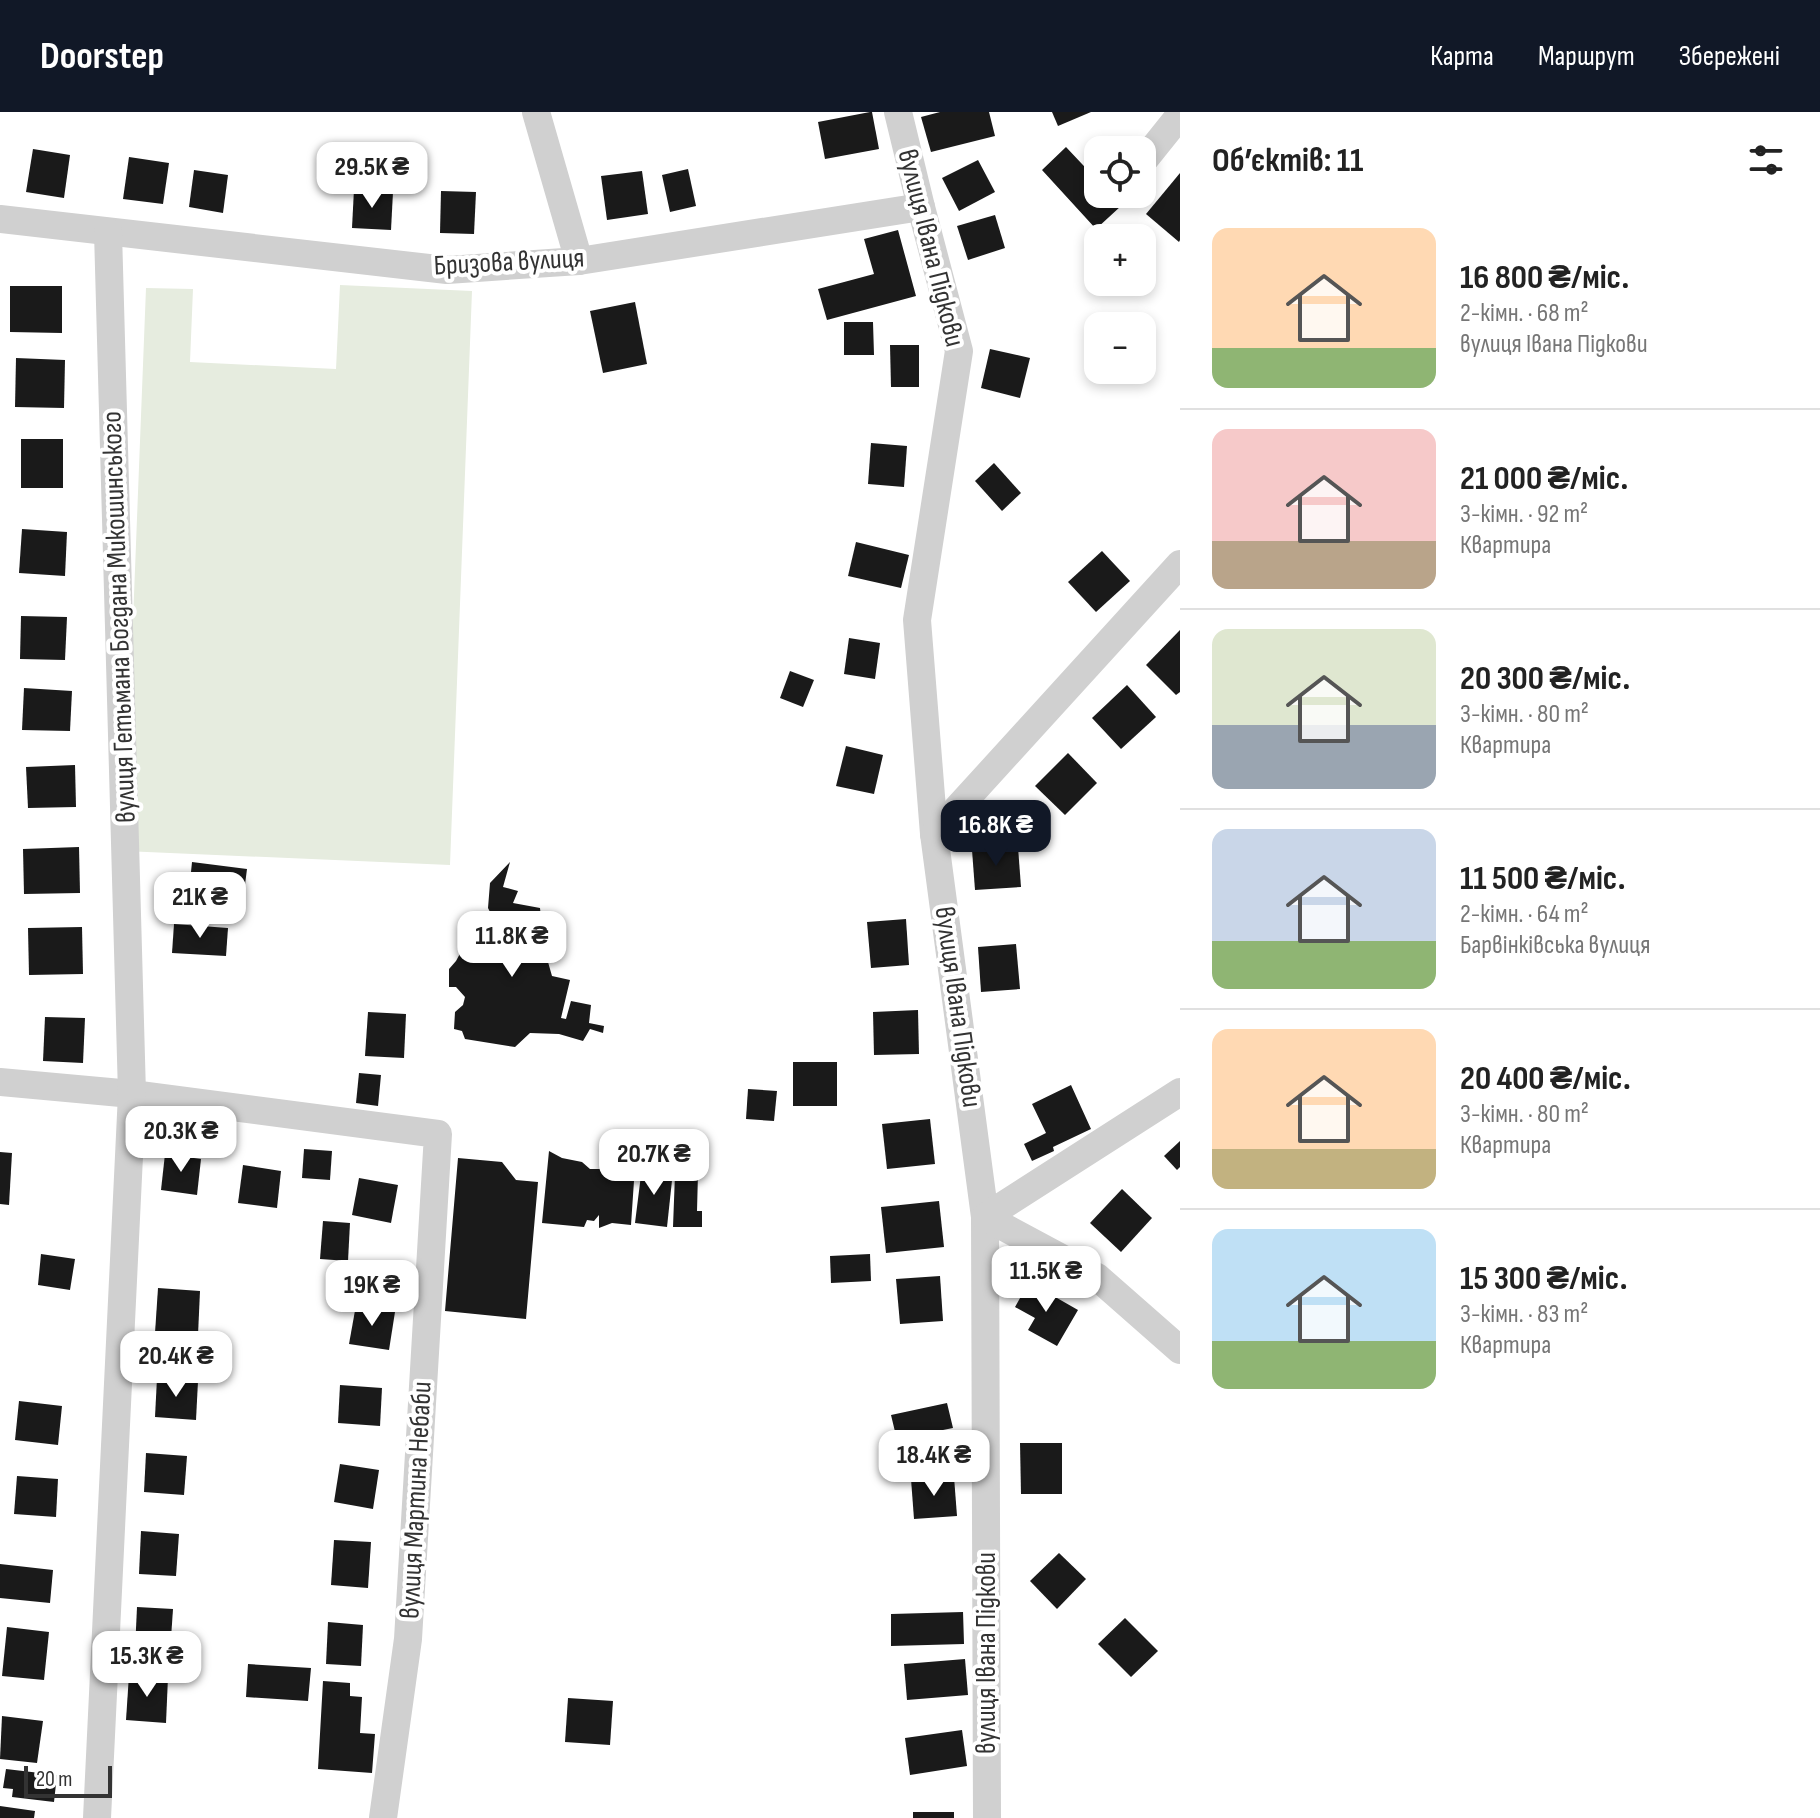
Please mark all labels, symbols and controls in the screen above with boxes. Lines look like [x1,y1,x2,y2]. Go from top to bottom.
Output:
text: Doorstep [40,34,164,79]
text: Карта [1430,40,1494,73]
text: Маршрут [1538,40,1635,73]
text: Збережені [1679,40,1780,73]
map controls [1084,136,1156,384]
button: locate [1084,136,1156,208]
icon: filters [1744,138,1788,182]
text: Об’єктів: 11 [1212,140,1363,181]
pin: 29.5K ₴ [298,142,446,210]
street label: вулиця Івана Підкови [891,146,971,350]
text: 29.5K ₴ [335,152,409,183]
button: + [1084,224,1156,296]
street label: Бризова вулиця [433,242,585,282]
text: 16 800 ₴/міс. [1460,257,1629,298]
icon: home [1276,260,1372,356]
text: 2-кімн. · 68 m² [1460,298,1589,329]
button: − [1084,312,1156,384]
text: вулиця Івана Підкови [1460,329,1648,360]
street label: вулиця Гетьмана Богдана Микошинського [95,411,143,823]
text: 21 000 ₴/міс. [1460,458,1628,499]
icon: home [1276,461,1372,557]
text: 3-кімн. · 92 m² [1460,499,1588,530]
text: Квартира [1460,530,1551,561]
text: 20 300 ₴/міс. [1460,658,1630,699]
icon: home [1276,661,1372,757]
text: 3-кімн. · 80 m² [1460,699,1589,730]
text: Квартира [1460,730,1551,761]
pin: 16.8K ₴ [922,800,1070,868]
text: 16.8K ₴ [959,810,1033,841]
text: 11 500 ₴/міс. [1460,858,1625,899]
icon: home [1276,861,1372,957]
pin: 21K ₴ [144,872,256,940]
text: 21K ₴ [172,882,228,913]
text: 2-кімн. · 64 m² [1460,899,1588,930]
street label: вулиця Івана Підкови [928,905,988,1109]
pin: 11.8K ₴ [438,911,586,979]
text: 11.8K ₴ [475,921,549,952]
text: Барвінківська вулиця [1460,930,1650,961]
text: 20 400 ₴/міс. [1460,1058,1631,1099]
icon: home [1276,1061,1372,1157]
text: 3-кімн. · 80 m² [1460,1099,1589,1130]
pin: 20.3K ₴ [107,1106,255,1174]
text: 20.3K ₴ [144,1116,218,1147]
pin: 20.7K ₴ [580,1129,728,1197]
text: Квартира [1460,1130,1551,1161]
text: 20.7K ₴ [617,1139,691,1170]
pin: 11.5K ₴ [972,1246,1120,1314]
text: 11.5K ₴ [1010,1256,1082,1287]
text: 15 300 ₴/міс. [1460,1258,1627,1299]
pin: 19K ₴ [316,1260,428,1328]
icon: home [1276,1261,1372,1357]
text: 19K ₴ [344,1270,400,1301]
text: 3-кімн. · 83 m² [1460,1299,1588,1330]
text: Квартира [1460,1330,1551,1361]
pin: 20.4K ₴ [102,1331,250,1399]
text: 20.4K ₴ [138,1341,214,1372]
street label: вулиця Мартина Небаби [393,1380,439,1620]
pin: 18.4K ₴ [860,1430,1008,1498]
text: 18.4K ₴ [897,1440,971,1471]
street label: вулиця Івана Підкови [970,1552,1003,1754]
pin: 15.3K ₴ [73,1631,221,1699]
text: 15.3K ₴ [110,1641,184,1672]
scale bar [24,1762,112,1798]
text: 20 m [36,1766,73,1793]

